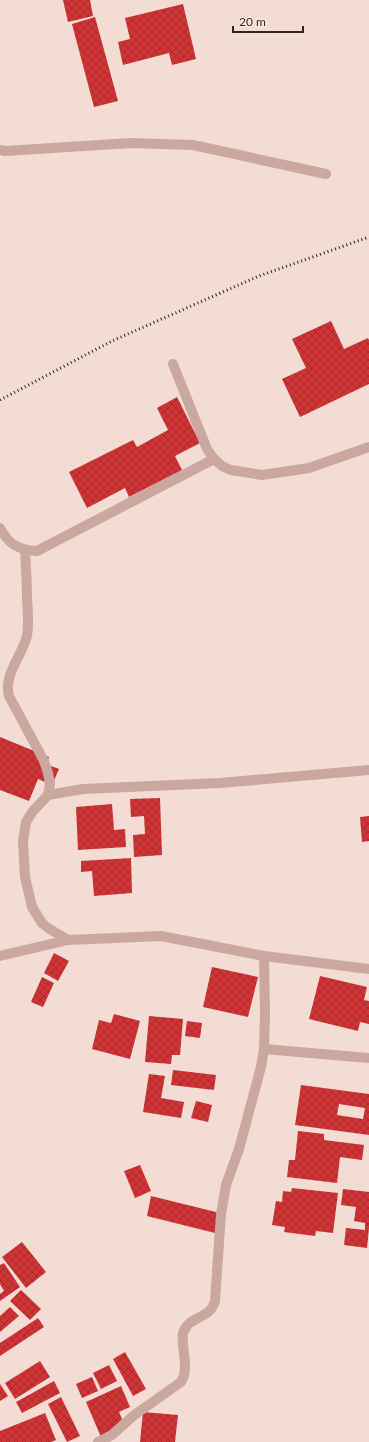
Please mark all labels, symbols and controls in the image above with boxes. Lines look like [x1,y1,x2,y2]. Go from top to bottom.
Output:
scale bar [233,8,303,34]
text: 20 m [239,14,266,29]

